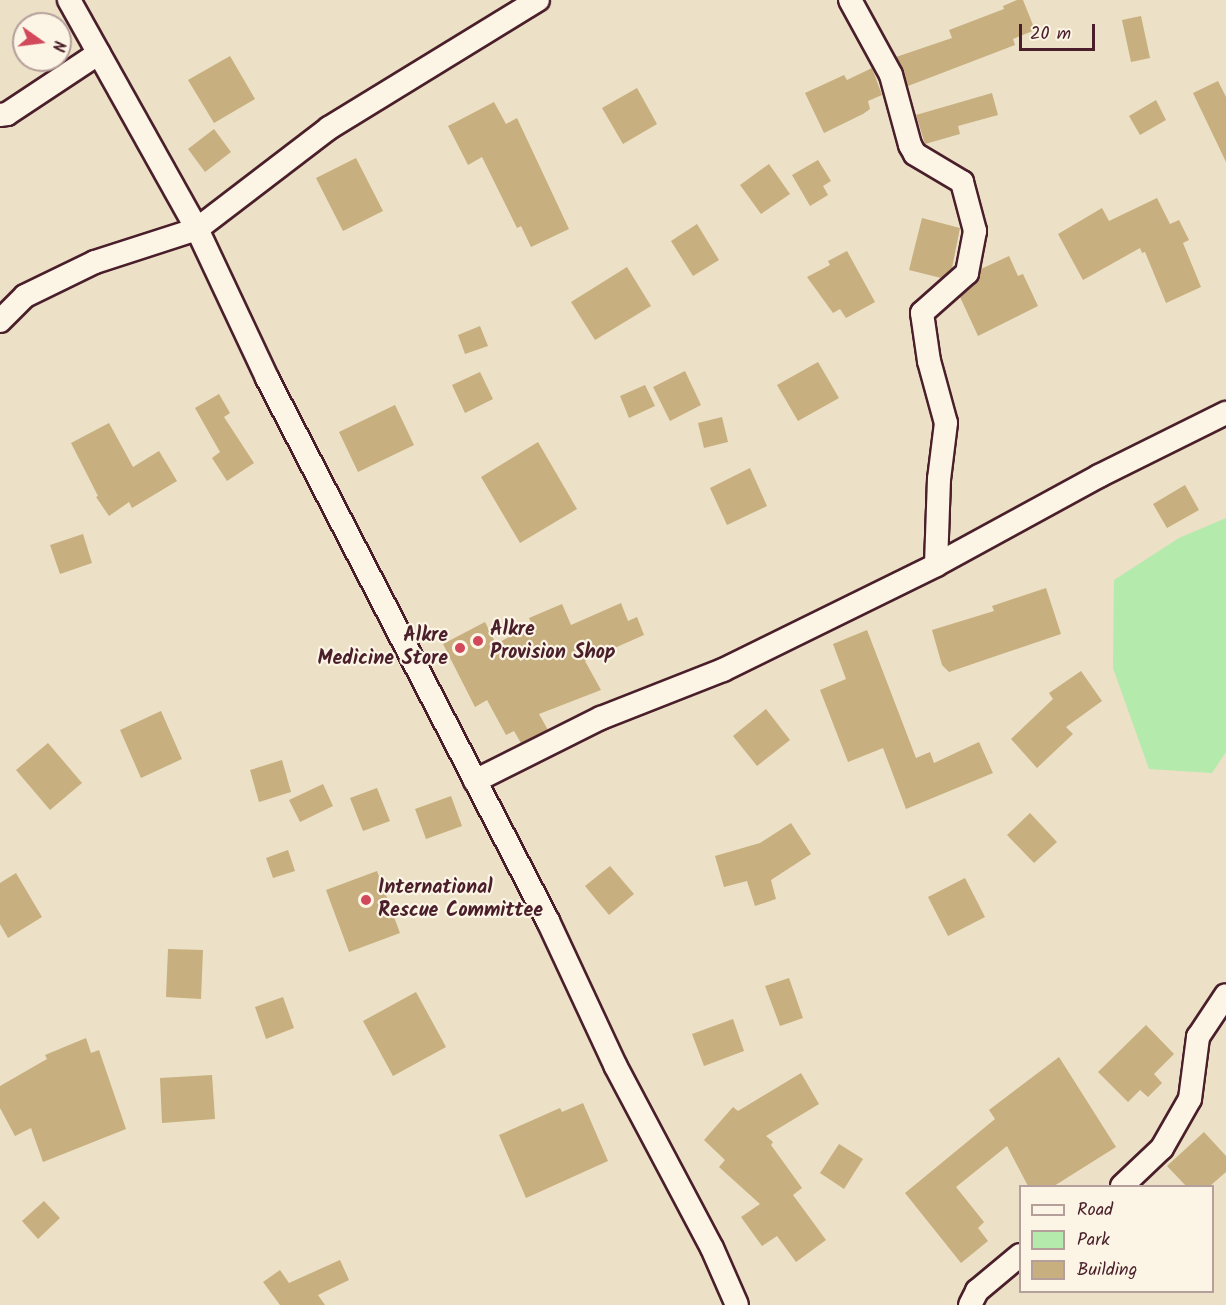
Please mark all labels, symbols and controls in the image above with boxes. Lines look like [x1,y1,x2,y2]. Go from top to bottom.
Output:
north arrow [12,12,72,72]
scale bar [1022,12,1098,50]
text: 20 m [1030,20,1071,49]
text: N [45,38,71,54]
place label: Alkre Provision Shop [490,618,616,665]
place label: Alkre Medicine Store [317,624,448,671]
marker: Alkre Provision Shop [471,634,485,648]
marker: Alkre Medicine Store [453,641,467,655]
place label: International Rescue Committee [378,876,543,923]
marker: International Rescue Committee [359,893,373,907]
legend [1019,1185,1214,1293]
text: Road [1077,1196,1113,1225]
text: Park [1077,1226,1110,1255]
text: Building [1077,1256,1137,1285]

